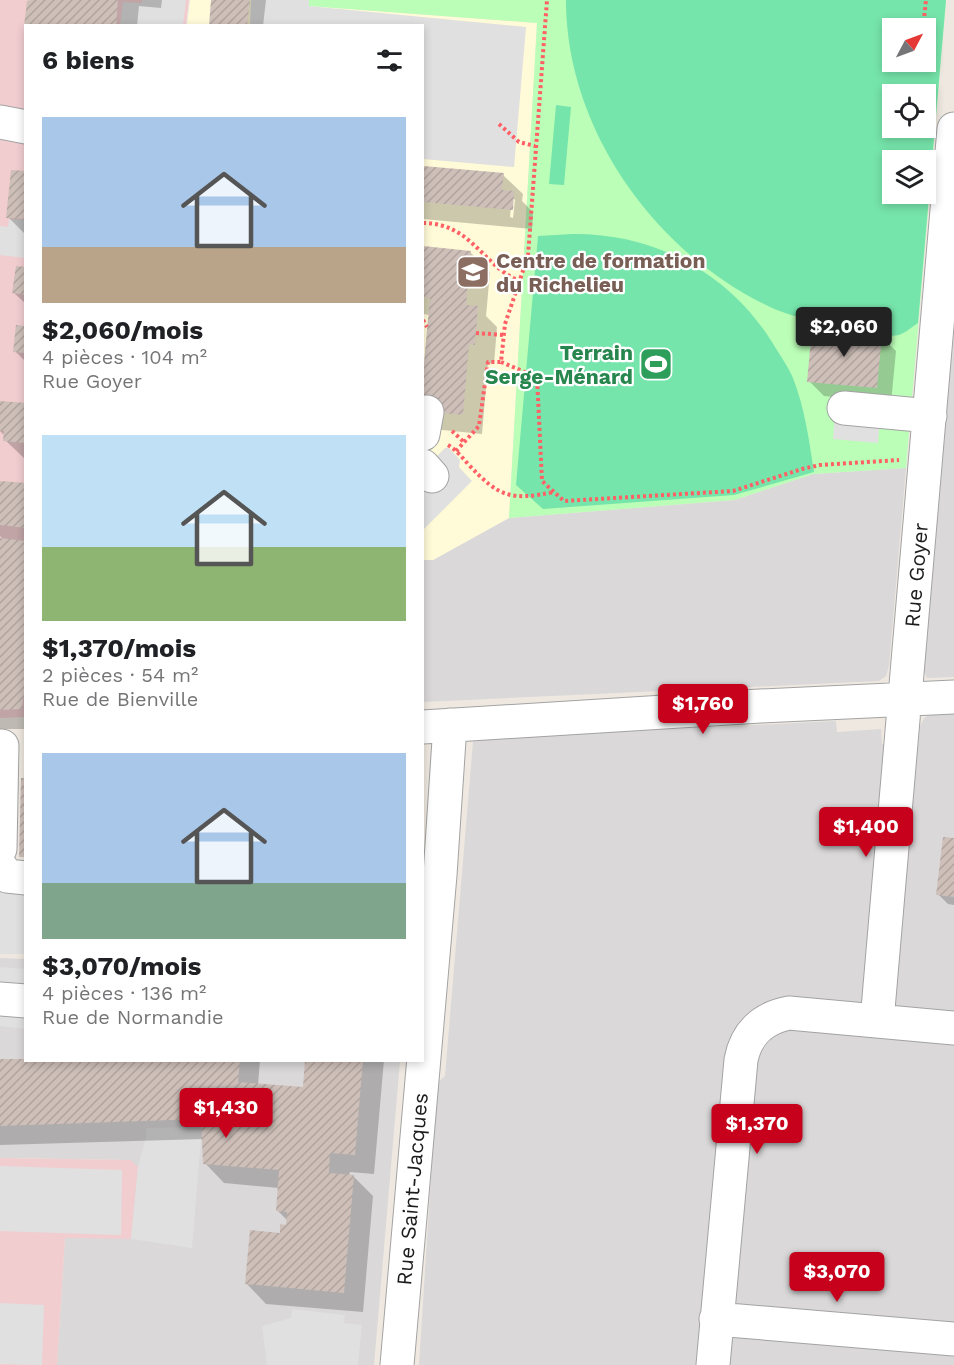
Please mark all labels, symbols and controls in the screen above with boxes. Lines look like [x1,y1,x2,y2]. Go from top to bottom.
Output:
north arrow [882,18,936,72]
map controls [882,18,936,204]
icon: filters [373,44,406,77]
text: 6 biens [42,45,134,75]
button: locate [882,84,936,138]
button: layers [882,150,936,204]
icon: home [170,156,278,264]
place label: Centre de formation du Richelieu [496,248,705,297]
school or university icon: Centre de formation du Richelieu [455,254,491,290]
pin: $2,060 [795,307,893,358]
text: $2,060 [810,314,878,338]
text: $2,060/mois [42,315,203,345]
place label: Terrain Serge-Ménard [485,340,633,389]
text: 4 pièces · 104 m² [42,345,207,369]
sports icon: Terrain Serge-Ménard [638,346,674,382]
text: Rue Goyer [42,369,142,393]
icon: home [170,474,278,582]
street label: Rue Goyer [899,521,933,628]
text: $1,370/mois [42,633,196,663]
text: 2 pièces · 54 m² [42,663,198,687]
pin: $1,760 [654,684,752,735]
text: Rue de Bienville [42,687,198,711]
text: $1,760 [672,691,734,715]
icon: home [170,792,278,900]
pin: $1,400 [817,807,915,858]
text: $1,400 [833,814,899,838]
text: $3,070/mois [42,951,201,981]
text: 4 pièces · 136 m² [42,981,206,1005]
text: Rue de Normandie [42,1005,224,1029]
pin: $1,430 [177,1088,275,1139]
street label: Rue Saint-Jacques [391,1092,433,1286]
text: $1,430 [194,1095,258,1119]
pin: $1,370 [708,1104,806,1155]
text: $1,370 [725,1111,789,1135]
pin: $3,070 [788,1252,886,1303]
text: $3,070 [803,1259,871,1283]

